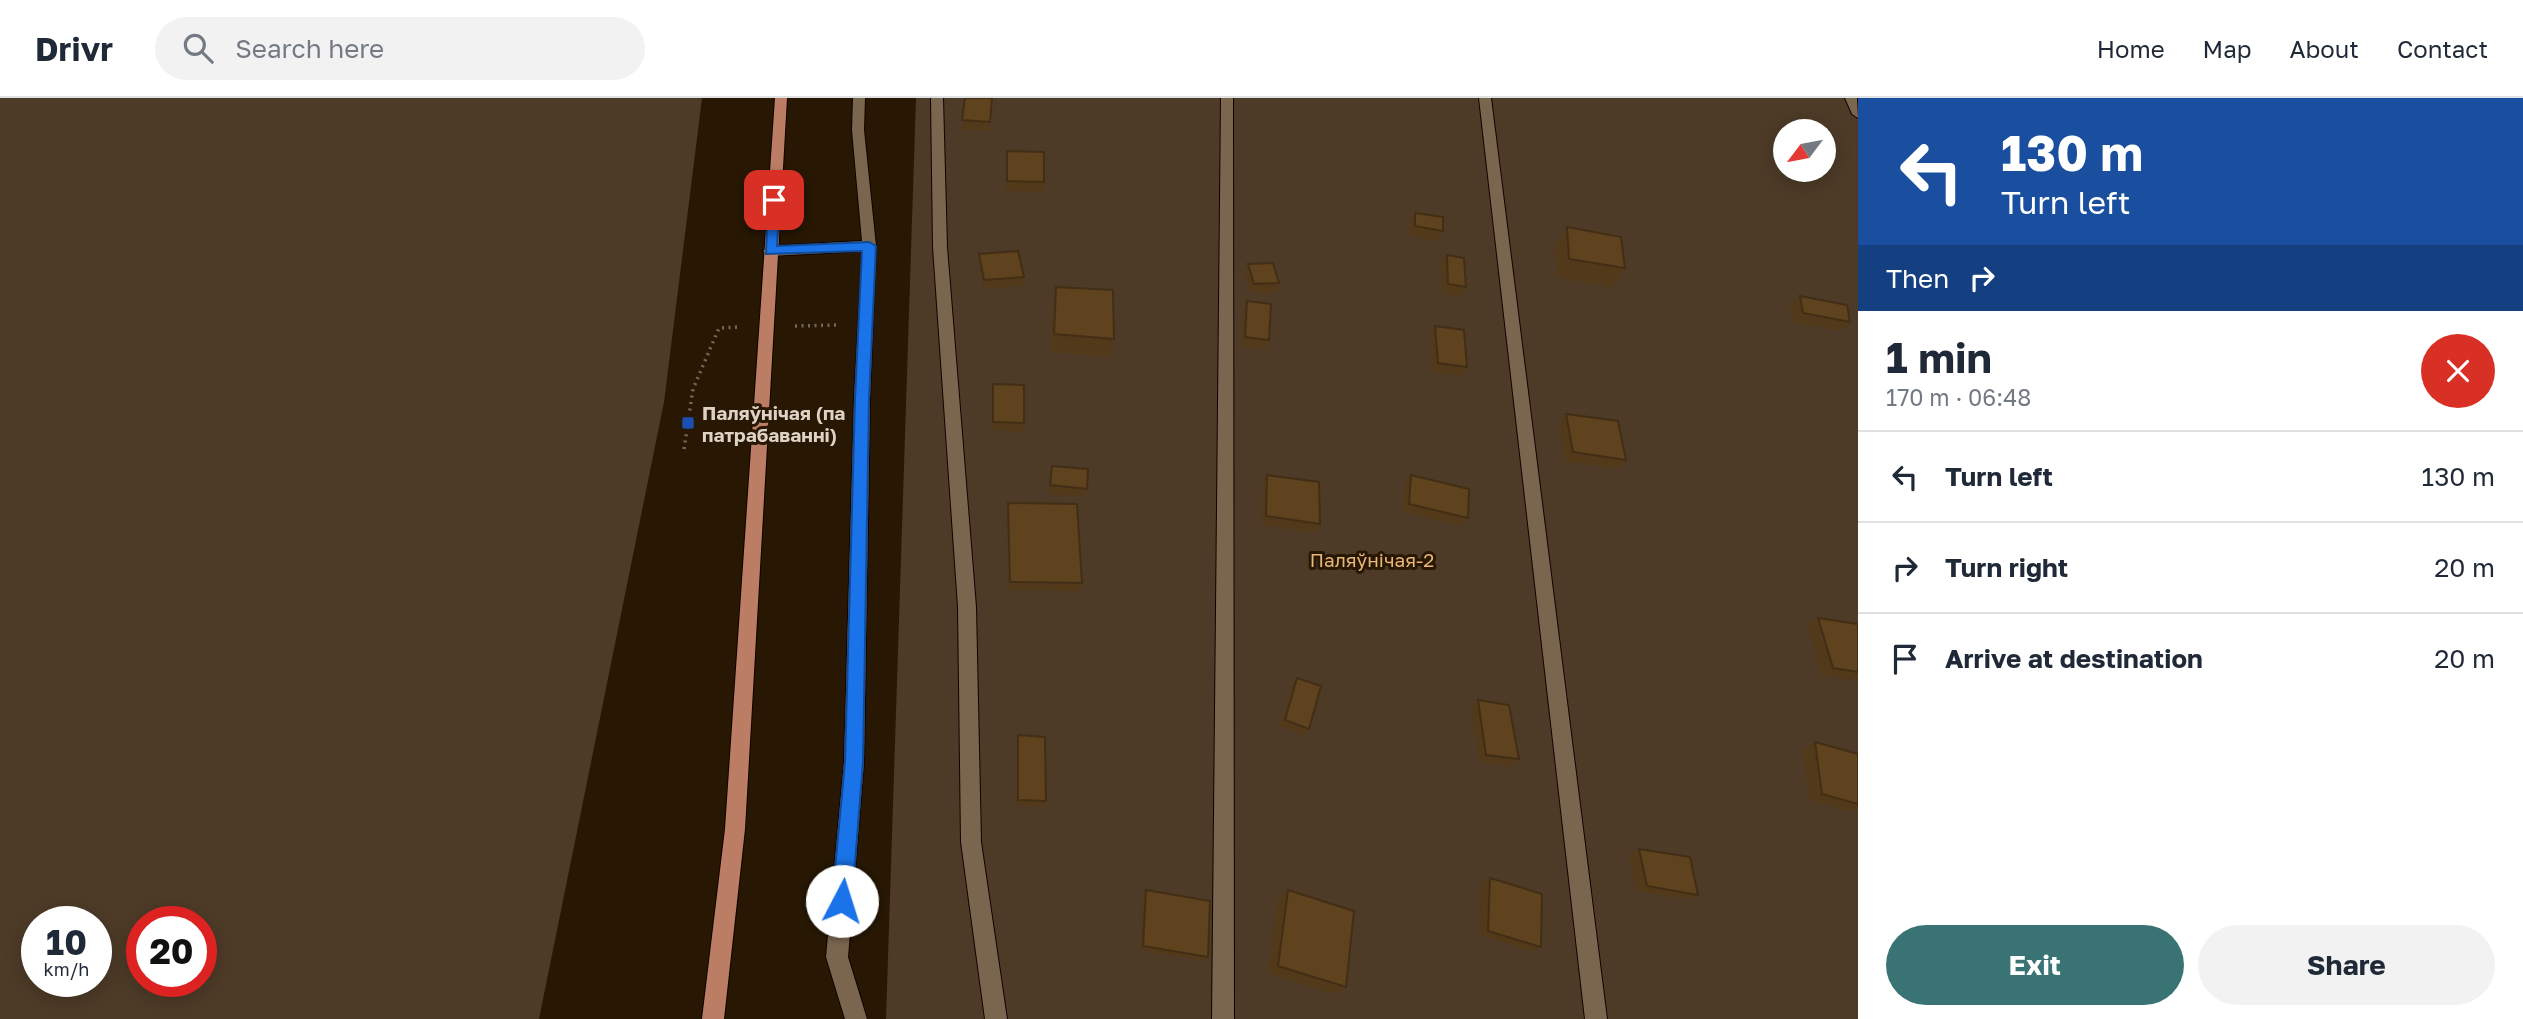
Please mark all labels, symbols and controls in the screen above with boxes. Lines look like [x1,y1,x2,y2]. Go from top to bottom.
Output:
search box [155,17,645,80]
text: Drivr [35,29,113,68]
icon: search [179,29,217,67]
text: Search here [235,33,384,64]
text: Home [2097,34,2165,63]
text: Map [2203,34,2252,63]
text: About [2290,34,2359,63]
text: Contact [2397,34,2488,63]
north arrow [1773,119,1836,182]
map controls [1773,119,1836,182]
text: 130 m [2001,123,2143,182]
icon: left [1886,126,1977,217]
pin [744,170,804,230]
icon: arrive [755,181,793,219]
text: Turn left [2001,183,2130,221]
icon: right [1963,259,2001,297]
text: Then [1886,263,1949,294]
text: 1 min [1886,332,1992,382]
button: close [2421,334,2495,408]
text: 170 m · 06:48 [1886,383,2031,411]
place label: Паляўнічая (па патрабаванні) [702,401,845,446]
marker: Паляўнічая (па патрабаванні) [680,415,696,431]
icon: left [1886,458,1924,496]
text: Turn left [1945,461,2053,492]
text: 130 m [2422,461,2495,492]
park label: Паляўнічая-2 [1310,548,1434,571]
icon: right [1886,549,1924,587]
text: Turn right [1945,552,2068,583]
text: 20 m [2434,552,2495,583]
icon: arrive [1886,640,1924,678]
text: Arrive at destination [1945,643,2203,674]
text: 20 m [2434,643,2495,674]
position arrow [805,864,879,938]
speed limit sign: 20 [126,906,217,997]
text: 10 [46,921,87,963]
button: Exit [1886,925,2184,1005]
button: Share [2198,925,2495,1005]
text: km/h [44,958,89,980]

